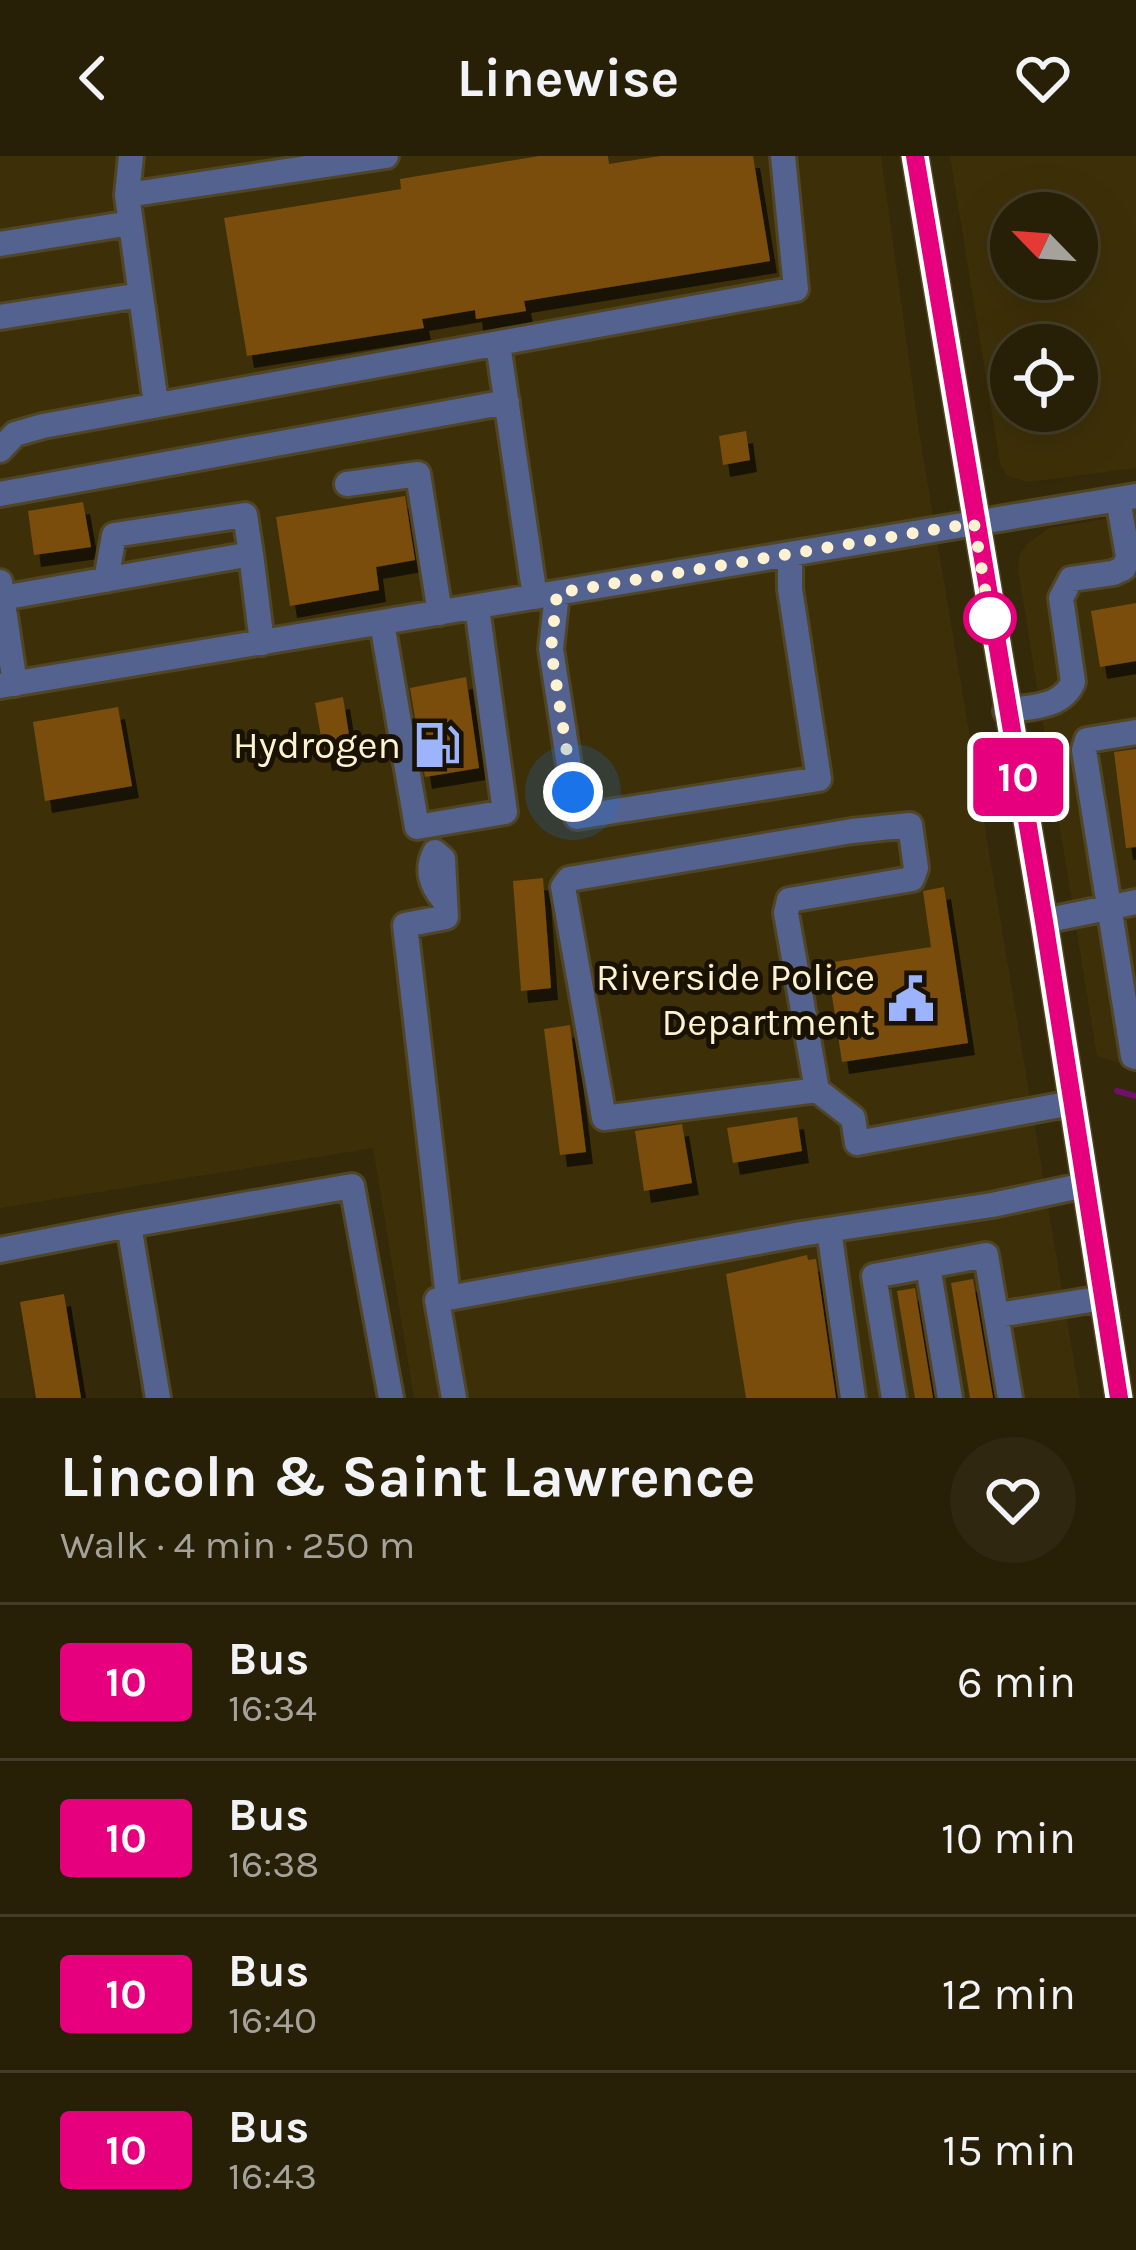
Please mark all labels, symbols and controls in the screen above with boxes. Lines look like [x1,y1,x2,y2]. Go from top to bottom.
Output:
icon: back [60,45,126,111]
icon: heart [1010,45,1076,111]
text: Linewise [457,46,679,110]
north arrow [990,192,1098,300]
map controls [990,192,1098,432]
button: locate [990,324,1098,432]
unlabelled marker [965,593,1015,643]
fuel station icon: Hydrogen [412,720,462,770]
place label: Hydrogen [233,722,401,768]
line badge: 10 [964,738,1072,816]
text: 10 [997,752,1039,802]
your location [543,762,603,822]
place label: Riverside Police Department [596,954,875,1045]
public building icon: Riverside Police Department [886,974,936,1024]
button: heart [950,1437,1076,1563]
text: Lincoln & Saint Lawrence [60,1444,756,1510]
text: Walk · 4 min · 250 m [60,1522,415,1568]
text: Bus [228,1633,309,1685]
text: 6 min [957,1656,1076,1708]
text: 10 [105,1657,147,1707]
text: 16:34 [228,1685,317,1731]
text: Bus [228,1789,309,1841]
text: 10 min [941,1812,1076,1864]
text: 10 [105,1813,147,1863]
text: 16:38 [228,1841,319,1887]
text: Bus [228,1945,309,1997]
text: 12 min [942,1968,1076,2020]
text: 10 [105,1969,147,2019]
text: 16:40 [228,1997,317,2043]
text: Bus [228,2101,309,2153]
text: 15 min [942,2124,1076,2176]
text: 10 [105,2125,147,2175]
text: 16:43 [228,2153,317,2199]

